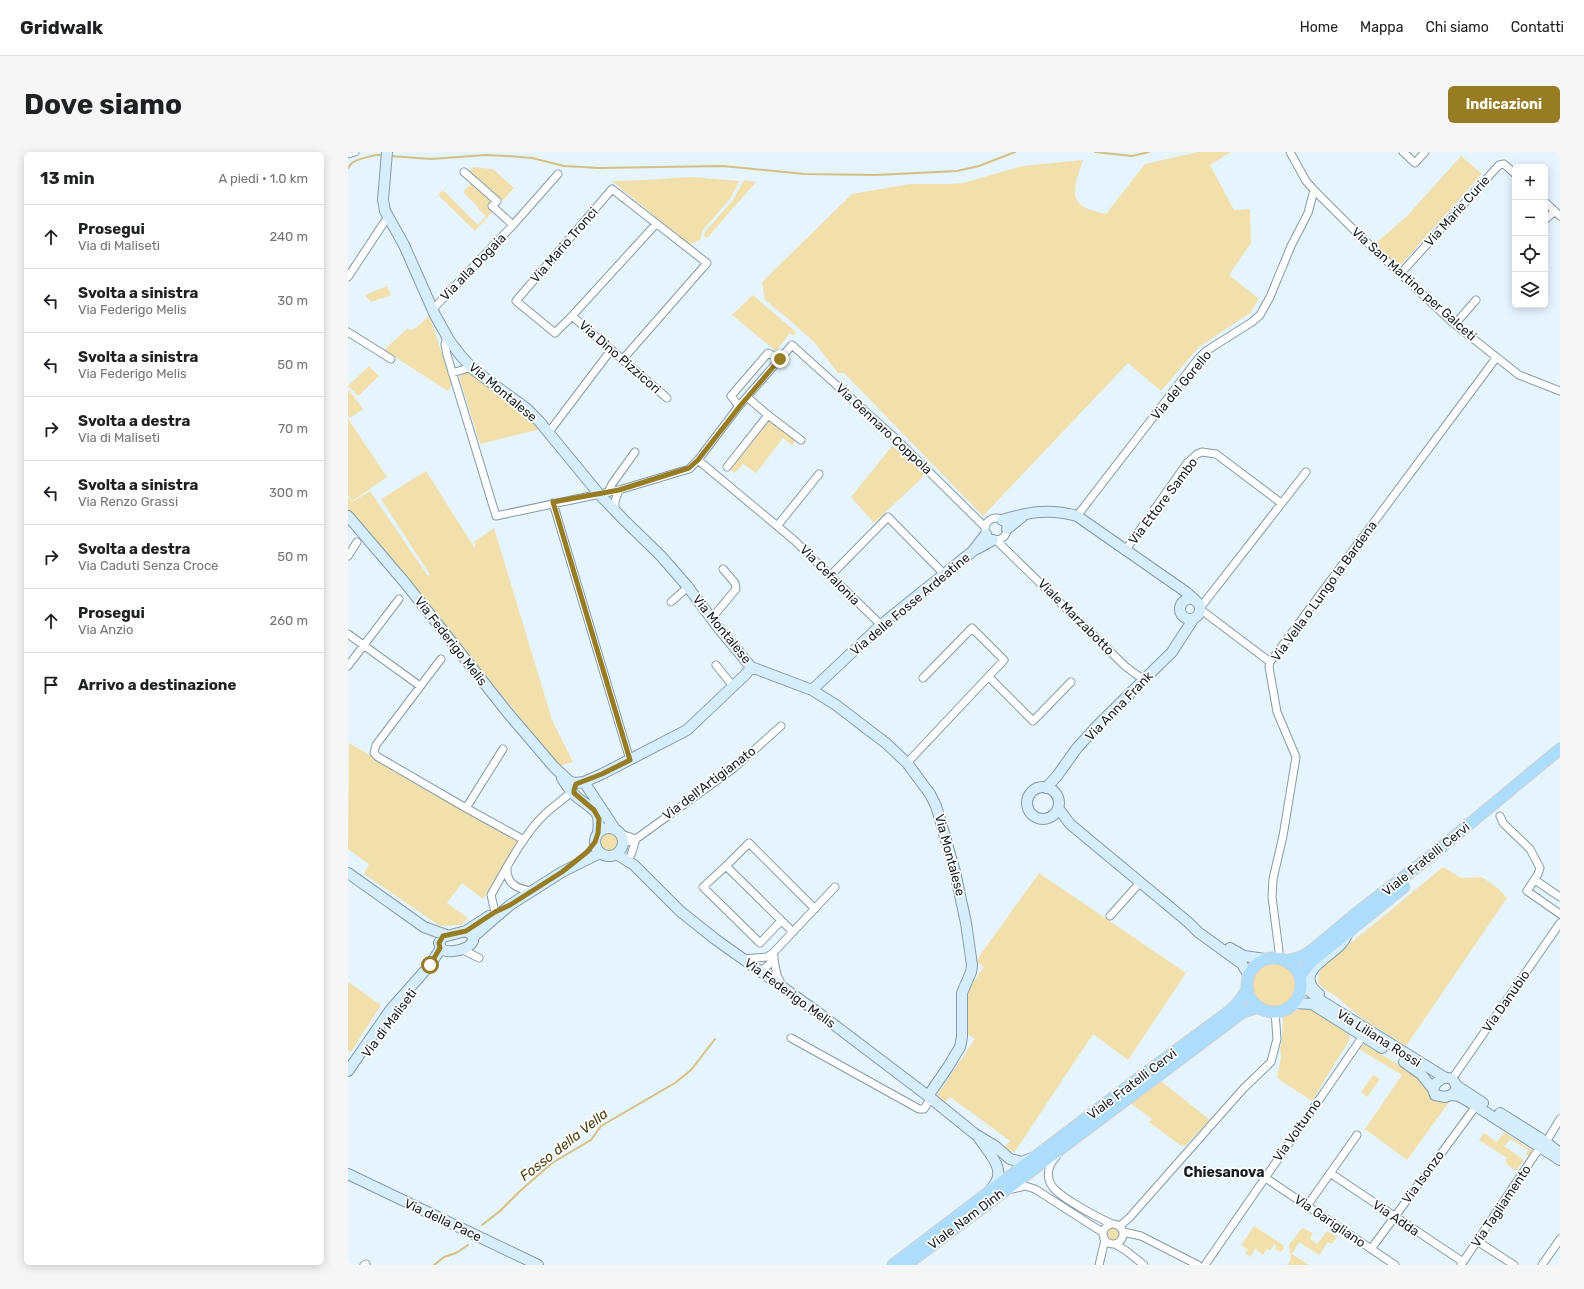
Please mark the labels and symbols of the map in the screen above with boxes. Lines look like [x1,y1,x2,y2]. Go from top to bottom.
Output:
street label: Via Marie Curie [1421,173,1493,249]
street label: Via Mario Tronci [527,204,601,286]
street label: Via San Martino per Galceti [1349,224,1479,344]
street label: Via alla Dogaia [437,230,510,304]
street label: Via Dino Pizzicori [576,317,664,397]
street label: Via del Gorello [1148,347,1214,423]
route end [771,350,789,368]
street label: Via Montalese [466,359,540,425]
street label: Via Gennaro Coppola [833,381,935,477]
street label: Via Ettore Sambo [1126,455,1200,547]
street label: Via Vella o Lungo la Bardena [1268,518,1381,665]
street label: Via Cefalonia [797,542,863,608]
street label: Via delle Fosse Ardeatine [847,550,973,658]
street label: Viale Marzabotto [1035,576,1117,658]
street label: Via Montalese [690,592,754,666]
street label: Via Federigo Melis [411,594,491,689]
street label: Via Anna Frank [1082,668,1156,744]
street label: Via dell'Artigianato [659,743,759,824]
street label: Via Montalese [932,812,968,898]
street label: Viale Fratelli Cervi [1379,819,1473,899]
street label: Via Federigo Melis [741,955,839,1032]
route start [421,956,439,974]
street label: Via Danubio [1479,967,1533,1035]
street label: Via di Maliseti [358,986,420,1060]
street label: Via Liliana Rossi [1334,1006,1424,1070]
street label: Viale Fratelli Cervi [1084,1046,1180,1122]
street label: Via Volturno [1270,1096,1324,1164]
water label: Fosso della Vella [516,1105,612,1185]
street label: Via Isonzo [1399,1148,1447,1206]
street label: Via Tagliamento [1468,1162,1535,1250]
district label: Chiesanova [1184,1164,1264,1181]
street label: Viale Nam Dinh [925,1186,1007,1252]
street label: Via Garigliano [1291,1192,1368,1251]
street label: Via della Pace [402,1196,484,1244]
street label: Via Adda [1370,1197,1422,1239]

